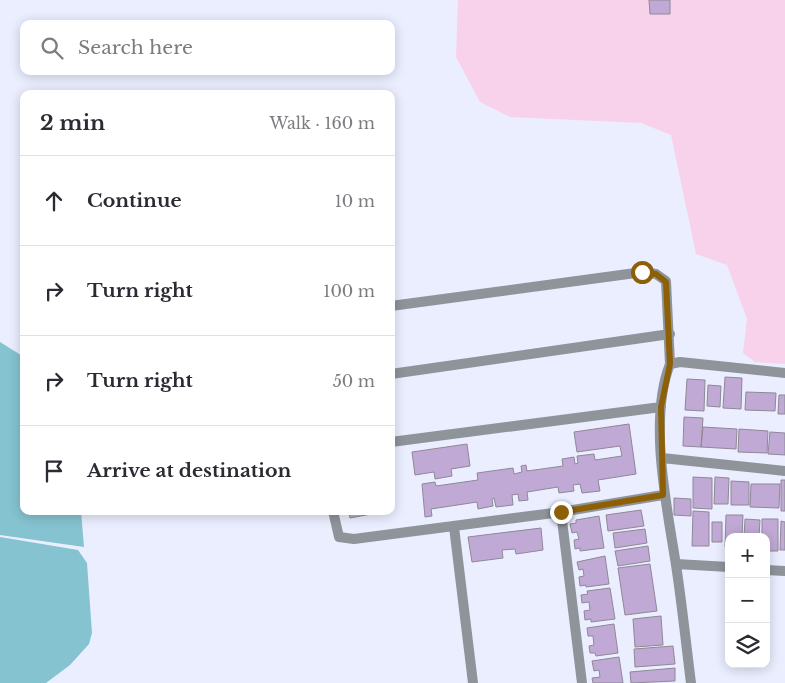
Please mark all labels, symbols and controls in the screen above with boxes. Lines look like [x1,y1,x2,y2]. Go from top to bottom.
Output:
search box [20,20,395,75]
icon: search [38,34,66,62]
text: Search here [78,36,193,59]
text: 2 min [40,110,105,136]
text: Walk · 160 m [270,113,375,133]
icon: ahead [40,187,68,215]
text: Continue [87,189,182,212]
text: 10 m [335,191,375,211]
route start [631,261,654,284]
icon: right [40,277,68,305]
text: Turn right [87,279,193,302]
text: 100 m [323,281,375,301]
icon: right [40,367,68,395]
text: Turn right [87,369,193,392]
text: 50 m [333,371,375,391]
icon: arrive [40,457,68,485]
text: Arrive at destination [87,459,291,482]
route end [550,501,573,524]
map controls [725,533,770,668]
button: + [725,533,770,578]
button: − [725,578,770,623]
button: layers [725,623,770,668]

